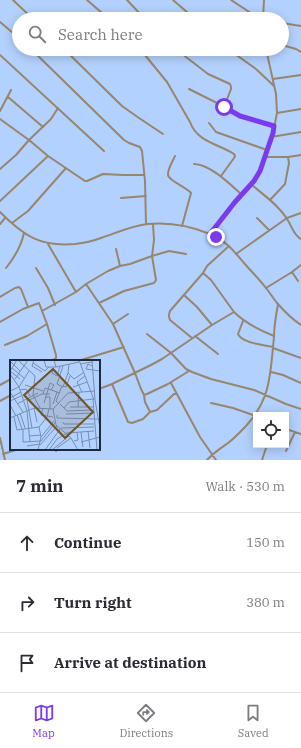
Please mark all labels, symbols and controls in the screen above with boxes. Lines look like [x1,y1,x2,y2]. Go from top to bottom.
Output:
search box [12,12,289,56]
icon: search [26,23,48,45]
text: Search here [58,25,143,44]
route start [215,98,233,116]
route end [207,228,225,246]
inset map [10,360,100,450]
map controls [253,412,289,448]
button: locate [253,412,289,448]
text: 7 min [16,475,64,497]
text: Walk · 530 m [206,478,285,495]
icon: ahead [16,532,38,554]
text: Continue [54,533,121,552]
text: 150 m [246,534,285,551]
icon: right [16,592,38,614]
text: Turn right [54,593,132,612]
text: 380 m [246,594,285,611]
icon: arrive [16,652,38,674]
text: Arrive at destination [54,653,206,672]
tab: Map [32,702,55,740]
tab: Directions [119,702,173,740]
tab: Saved [238,702,269,740]

